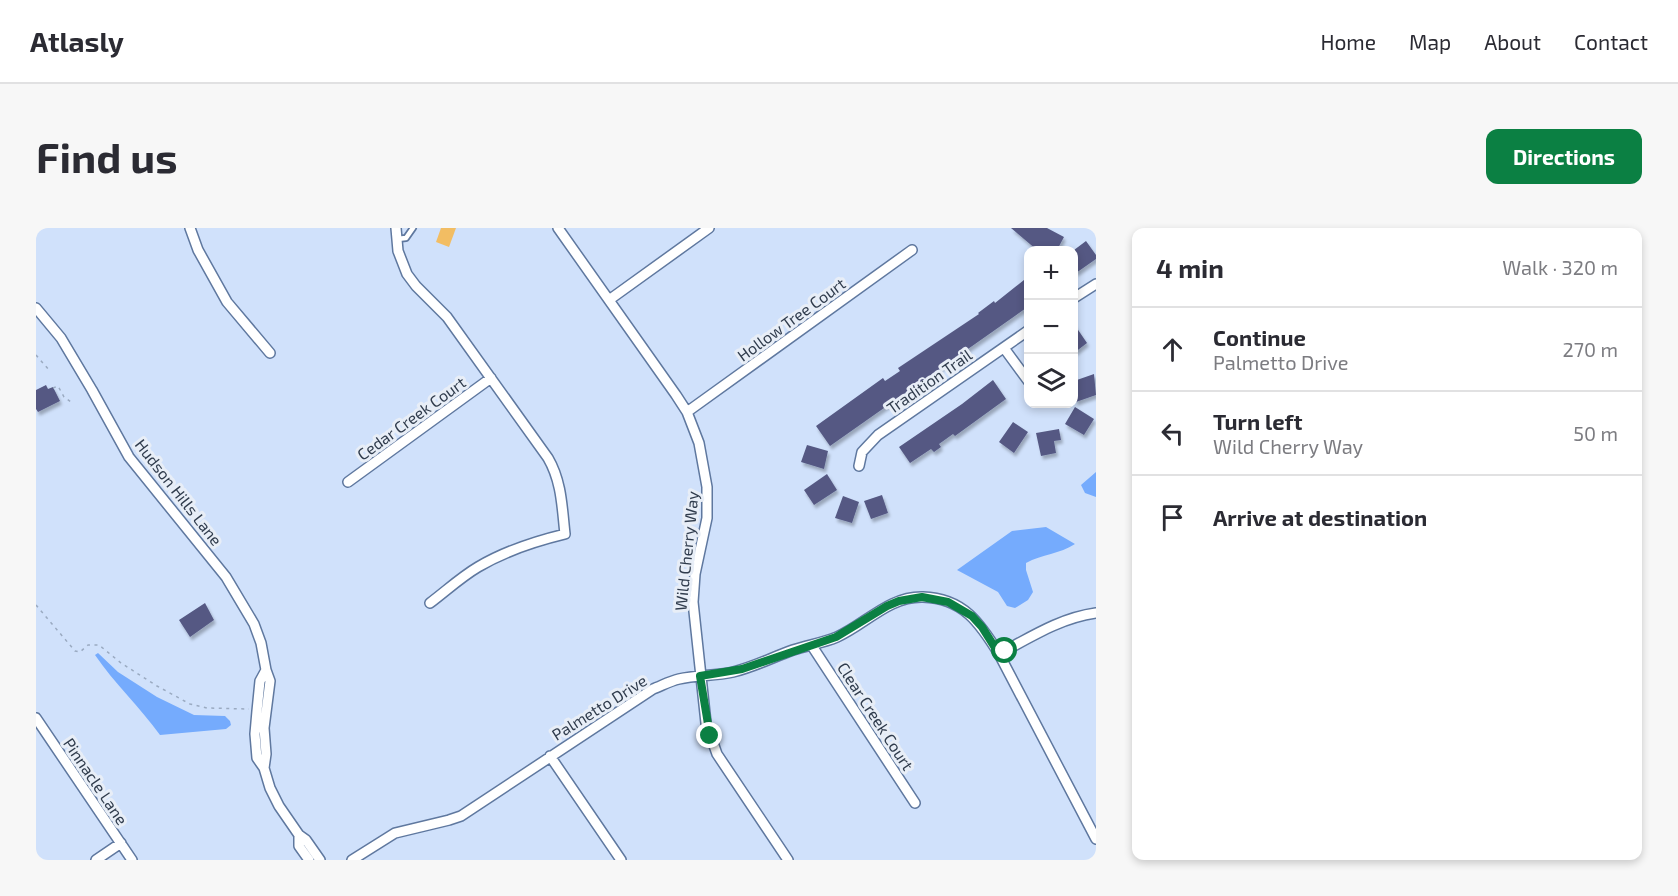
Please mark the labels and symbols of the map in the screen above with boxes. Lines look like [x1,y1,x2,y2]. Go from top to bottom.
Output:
street label: Hollow Tree Court [733,273,849,365]
street label: Tradition Trail [883,345,975,417]
street label: Cedar Creek Court [353,372,469,464]
street label: Hudson Hills Lane [132,435,226,549]
street label: Wild Cherry Way [670,490,702,612]
route start [991,637,1017,663]
street label: Clear Creek Court [834,658,918,774]
street label: Palmetto Drive [548,670,650,744]
route end [696,722,722,748]
street label: Pinnacle Lane [60,734,132,828]

